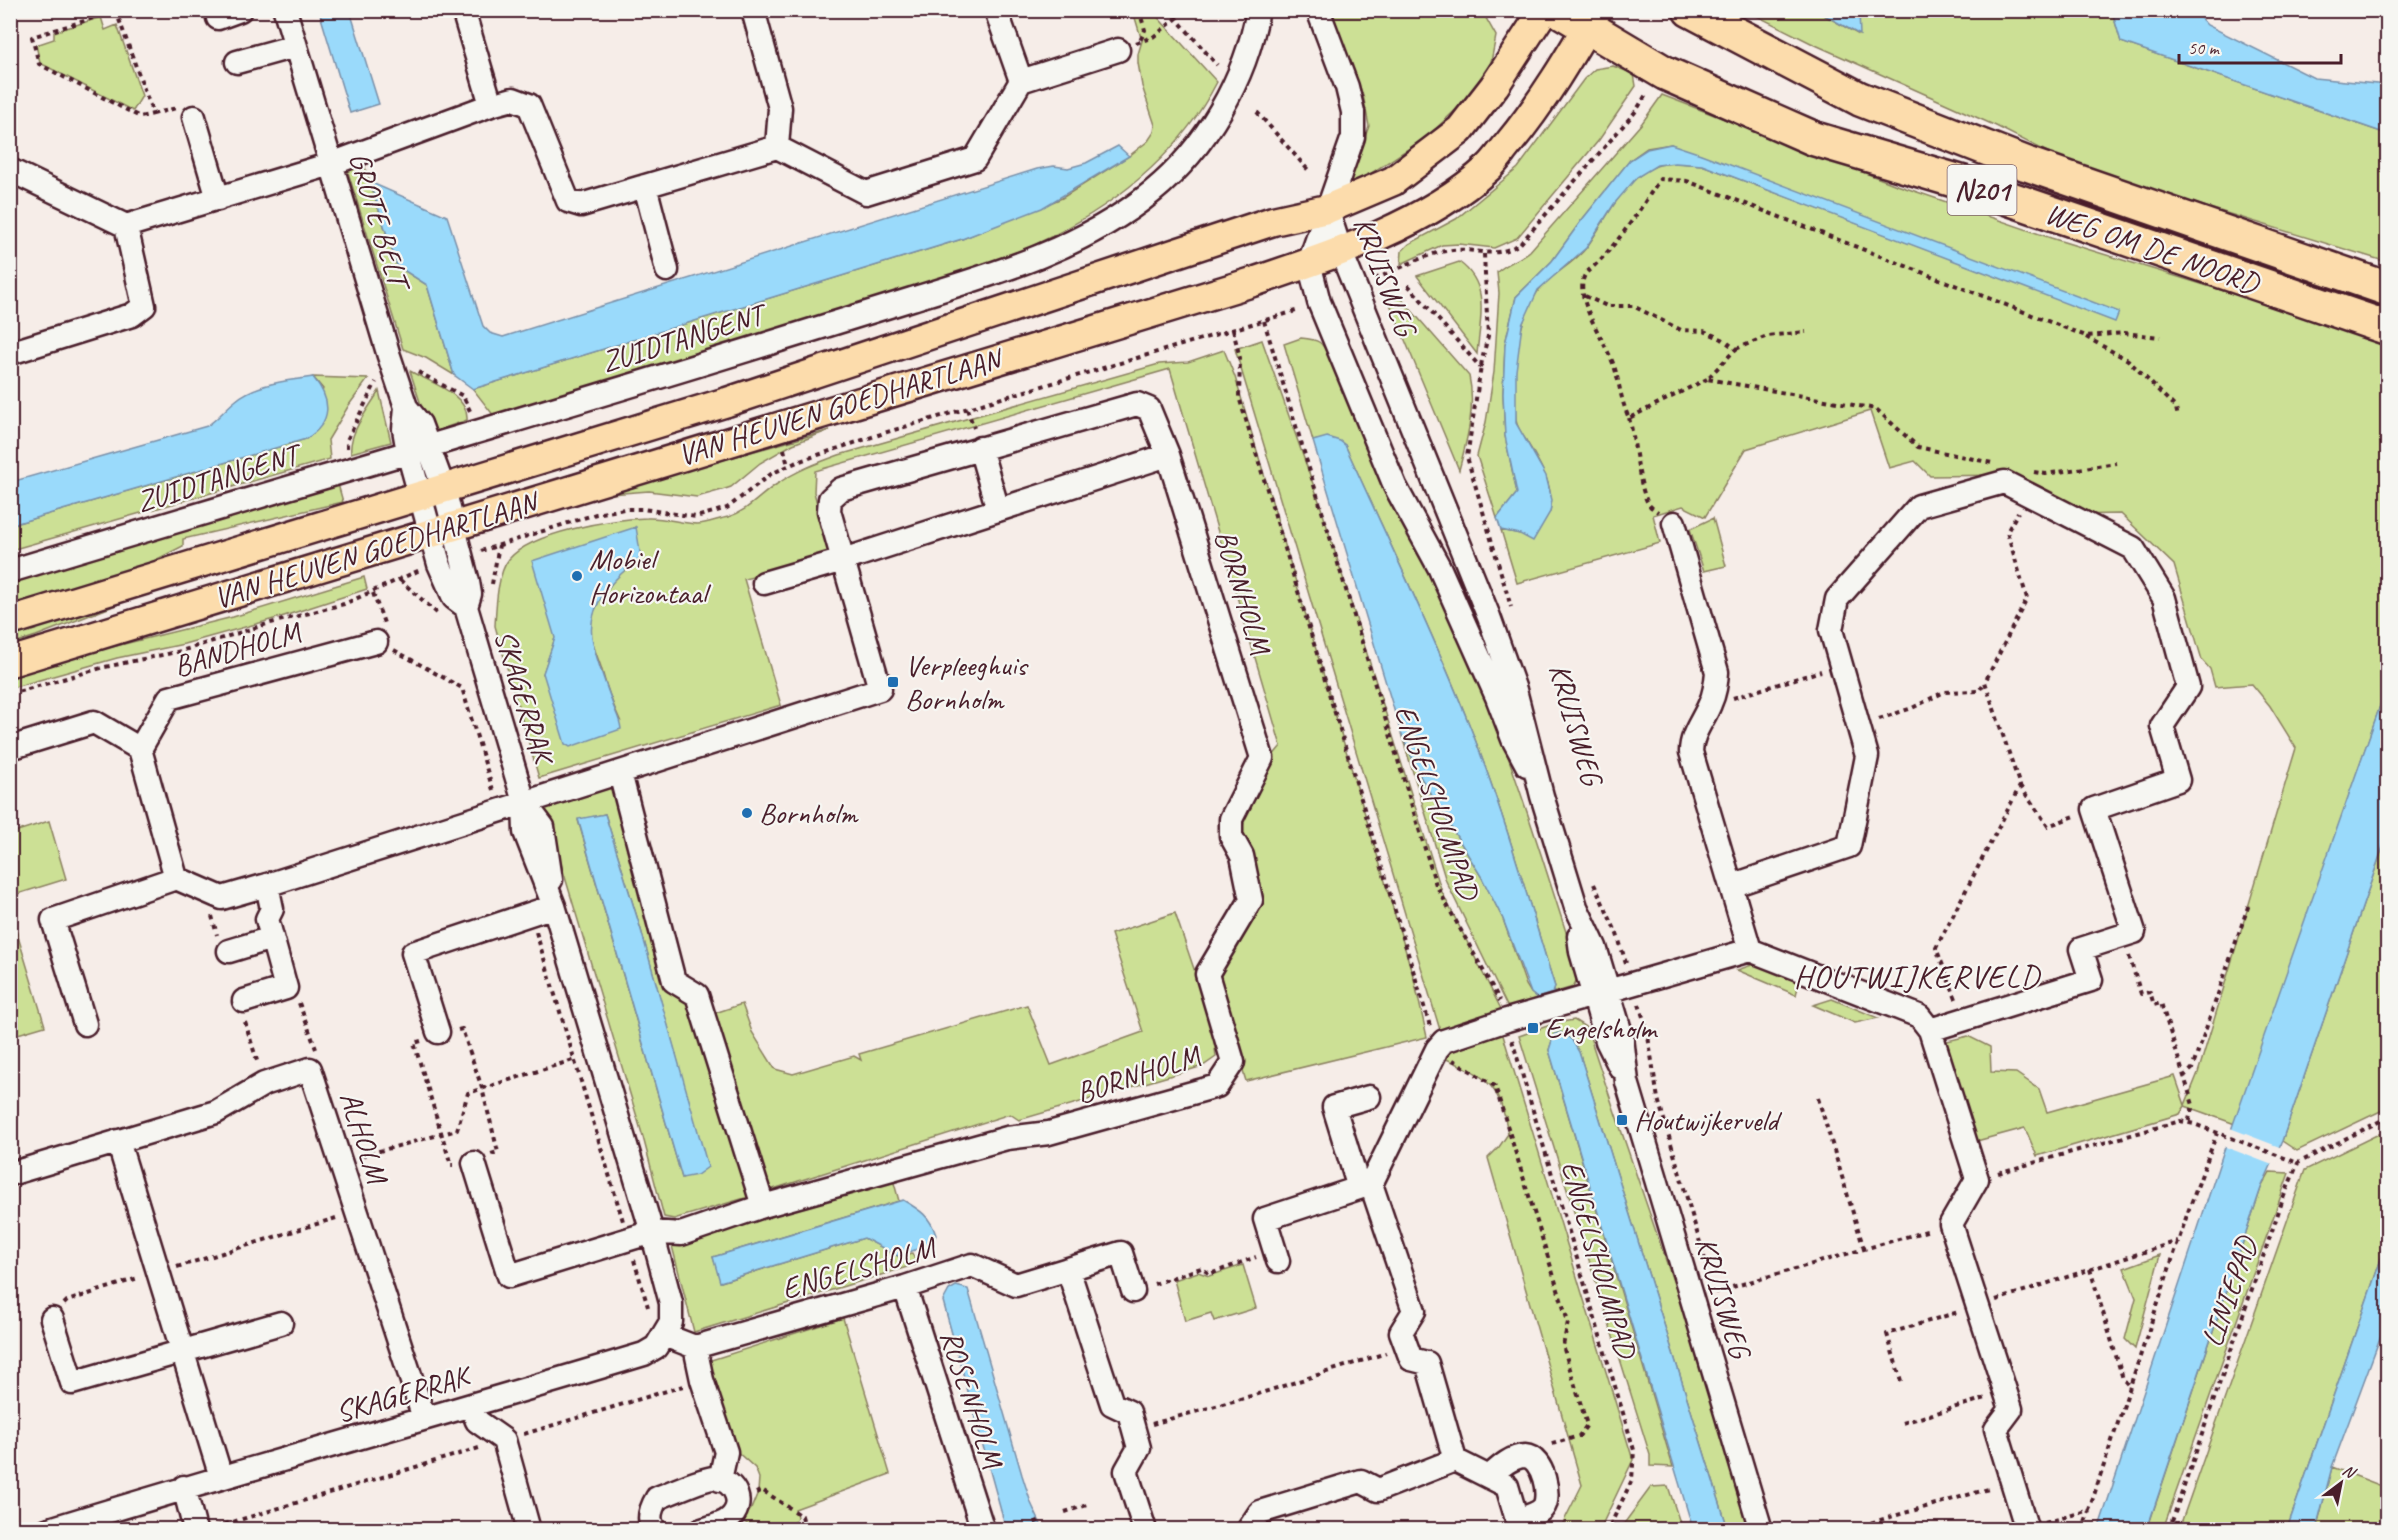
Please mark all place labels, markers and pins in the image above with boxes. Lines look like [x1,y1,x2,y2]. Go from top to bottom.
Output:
place label: Mobiel Horizontaal [589,540,711,612]
marker: Mobiel Horizontaal [570,569,584,583]
place label: Verpleeghuis Bornholm [905,646,1029,718]
marker: Verpleeghuis Bornholm [886,675,900,689]
place label: Bornholm [759,794,859,832]
marker: Bornholm [740,806,754,820]
place label: Engelsholm [1545,1009,1658,1047]
marker: Engelsholm [1526,1021,1540,1035]
place label: Houtwijkerveld [1634,1101,1782,1139]
marker: Houtwijkerveld [1615,1113,1629,1127]

